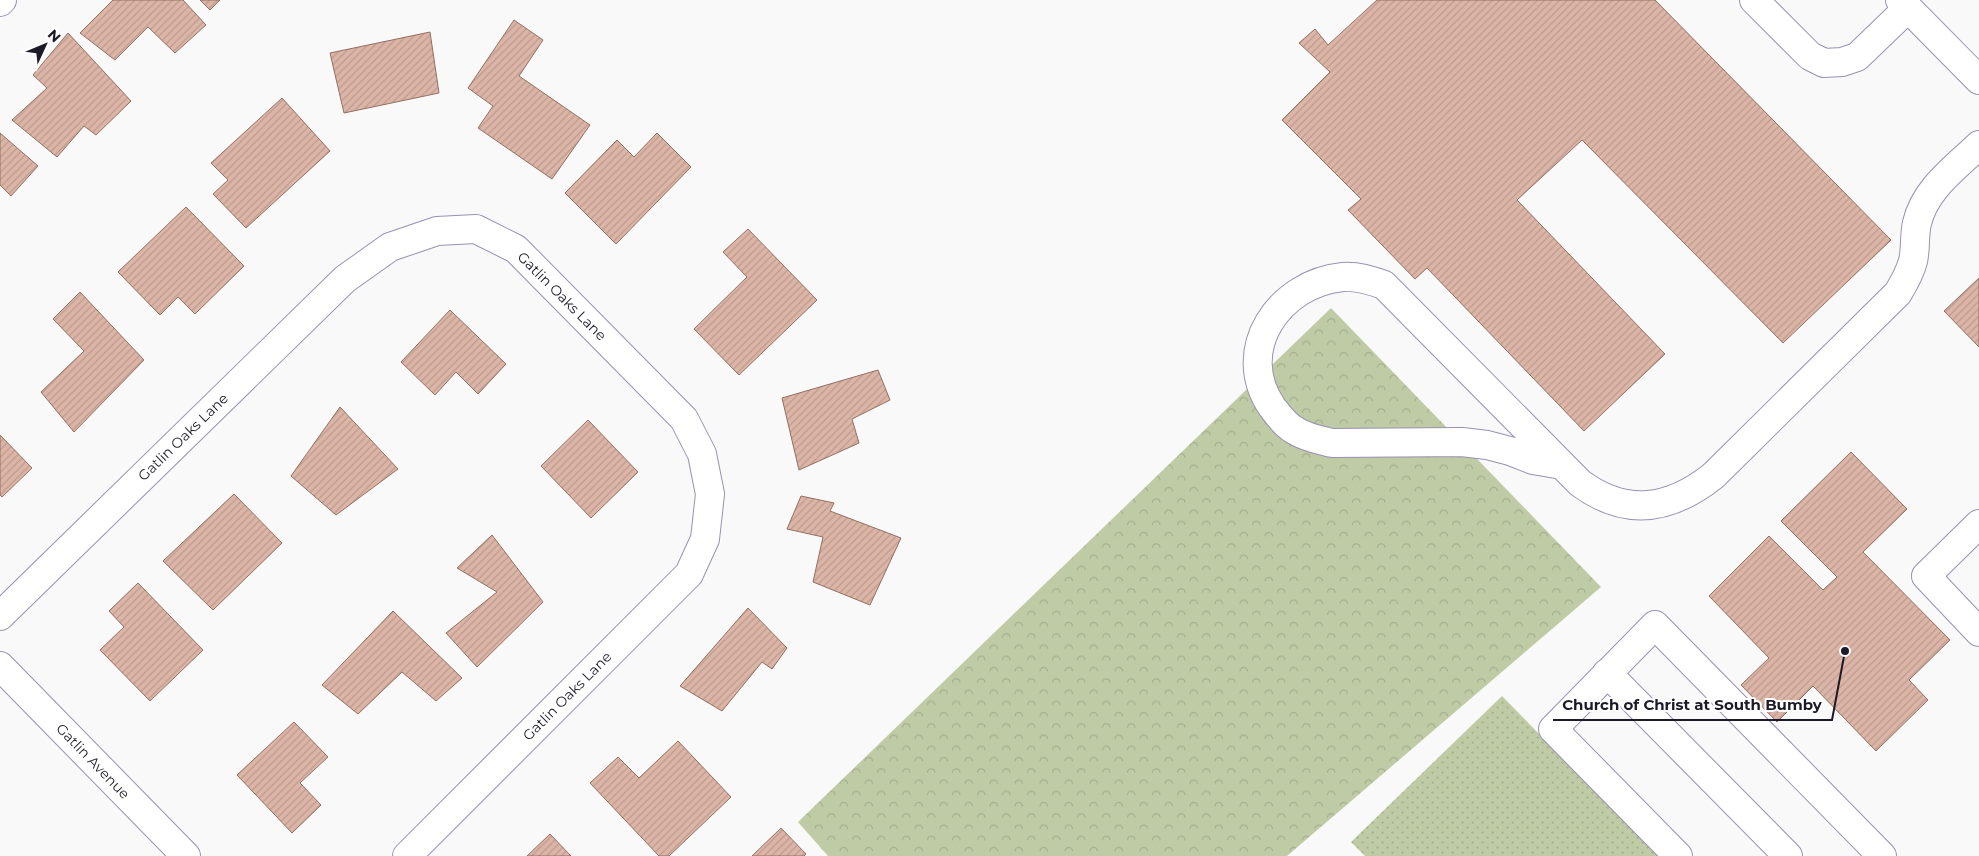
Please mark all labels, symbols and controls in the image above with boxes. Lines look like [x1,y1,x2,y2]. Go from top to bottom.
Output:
north arrow [20,20,70,70]
text: N [44,26,65,46]
street label: Gatlin Oaks Lane [514,248,610,344]
street label: Gatlin Oaks Lane [134,389,232,485]
street label: Gatlin Oaks Lane [519,648,615,744]
callout: Church of Christ at South Bumby [1553,690,1832,720]
text: Church of Christ at South Bumby [1562,695,1823,714]
street label: Gatlin Avenue [52,719,134,803]

